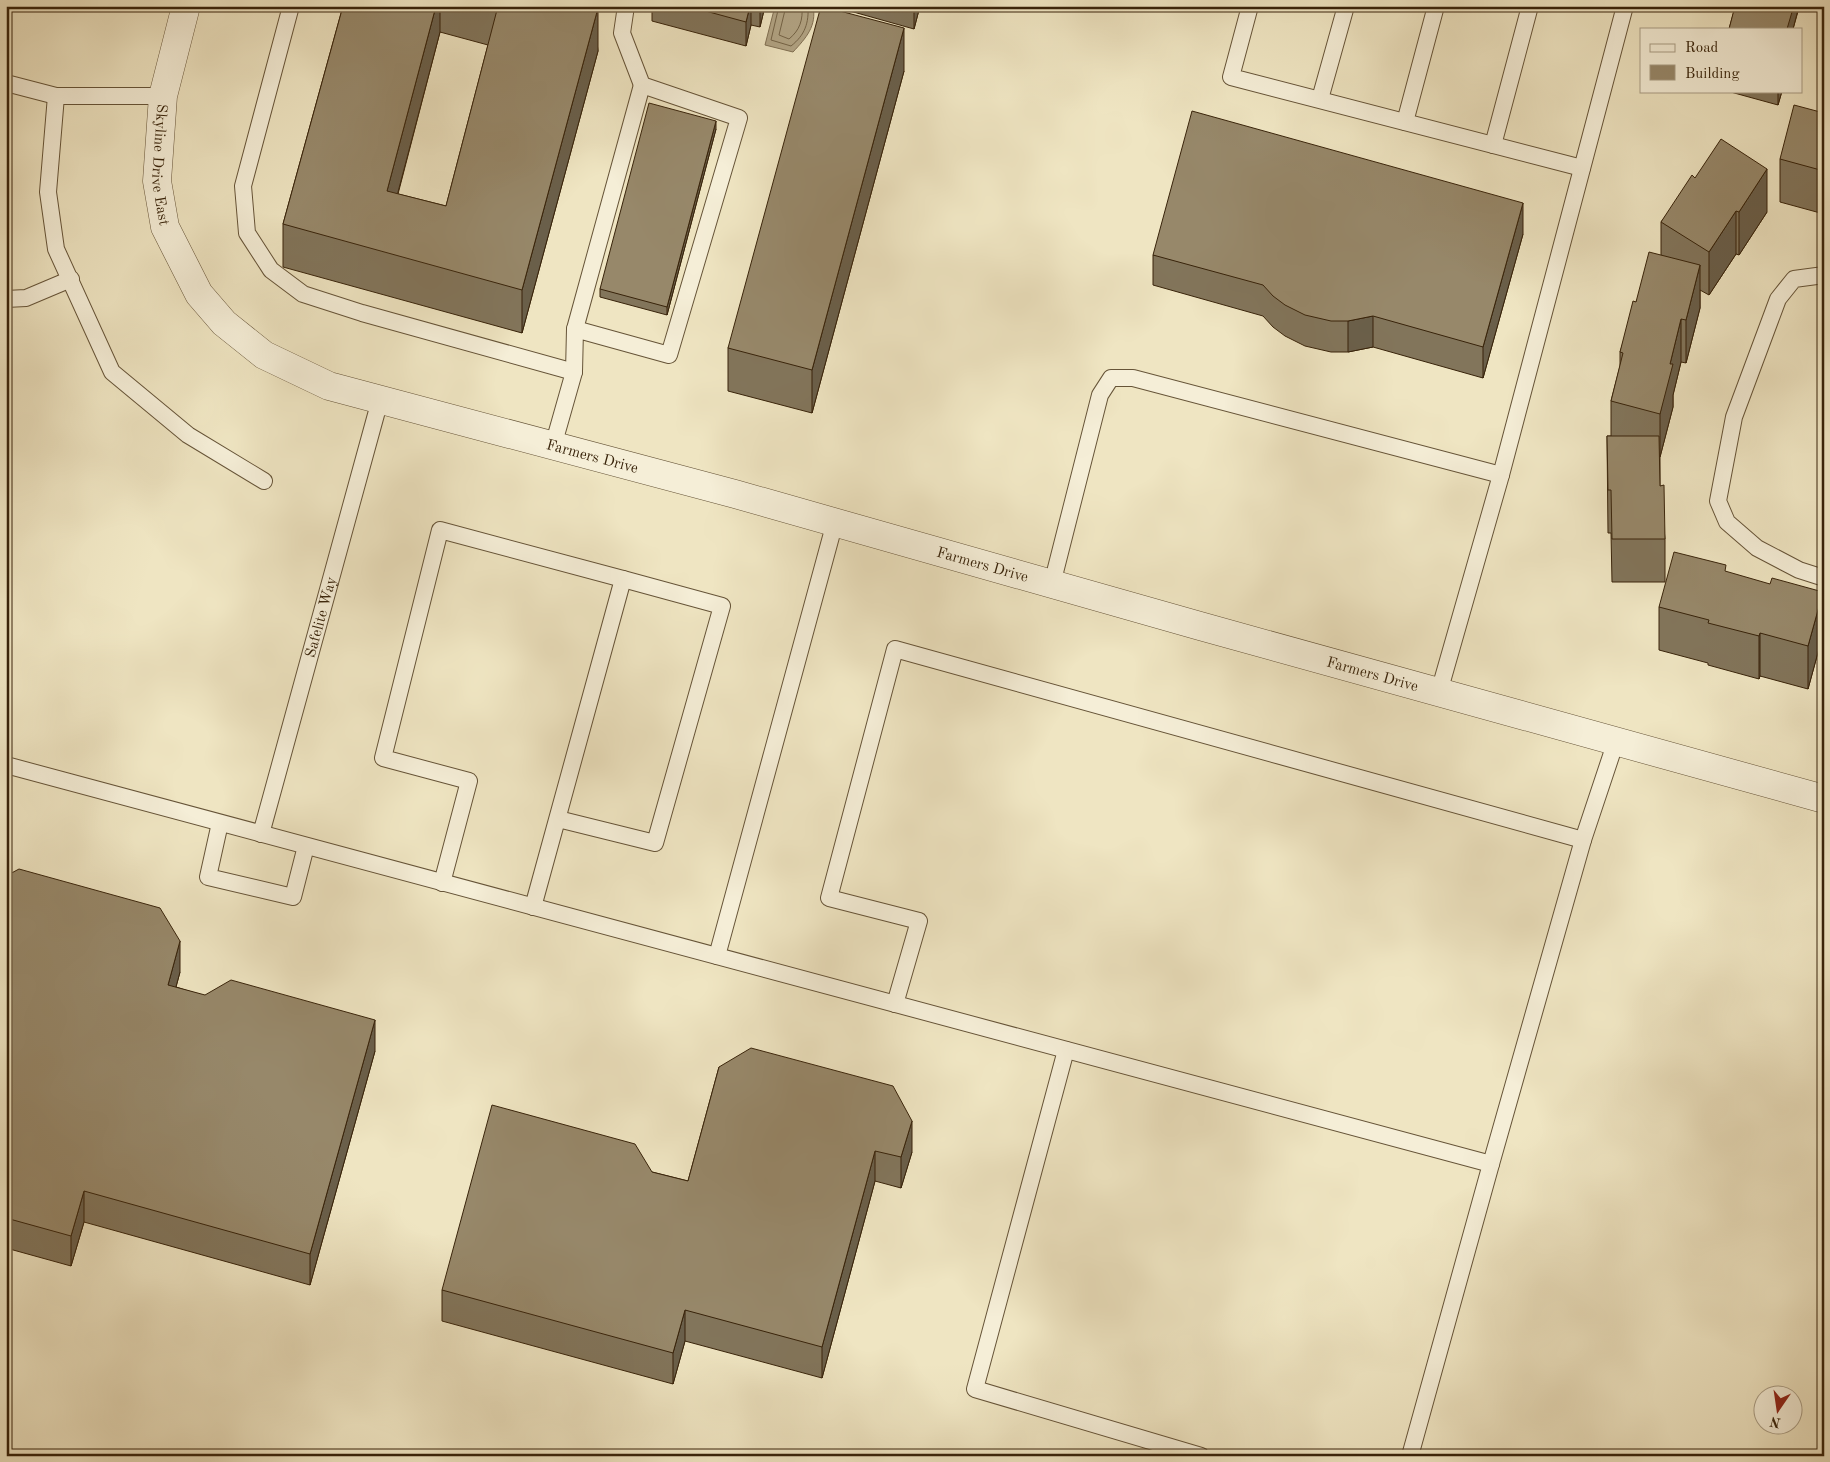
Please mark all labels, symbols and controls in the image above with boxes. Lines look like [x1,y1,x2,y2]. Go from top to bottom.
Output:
legend [1640,28,1802,92]
text: Road [1685,41,1719,56]
text: Building [1685,67,1740,82]
street label: Skyline Drive East [148,103,171,227]
street label: Farmers Drive [544,438,640,477]
street label: Farmers Drive [935,546,1030,586]
street label: Safelite Way [304,575,340,659]
street label: Farmers Drive [1325,655,1420,695]
north arrow [1752,1384,1802,1434]
text: N [1768,1414,1782,1430]

